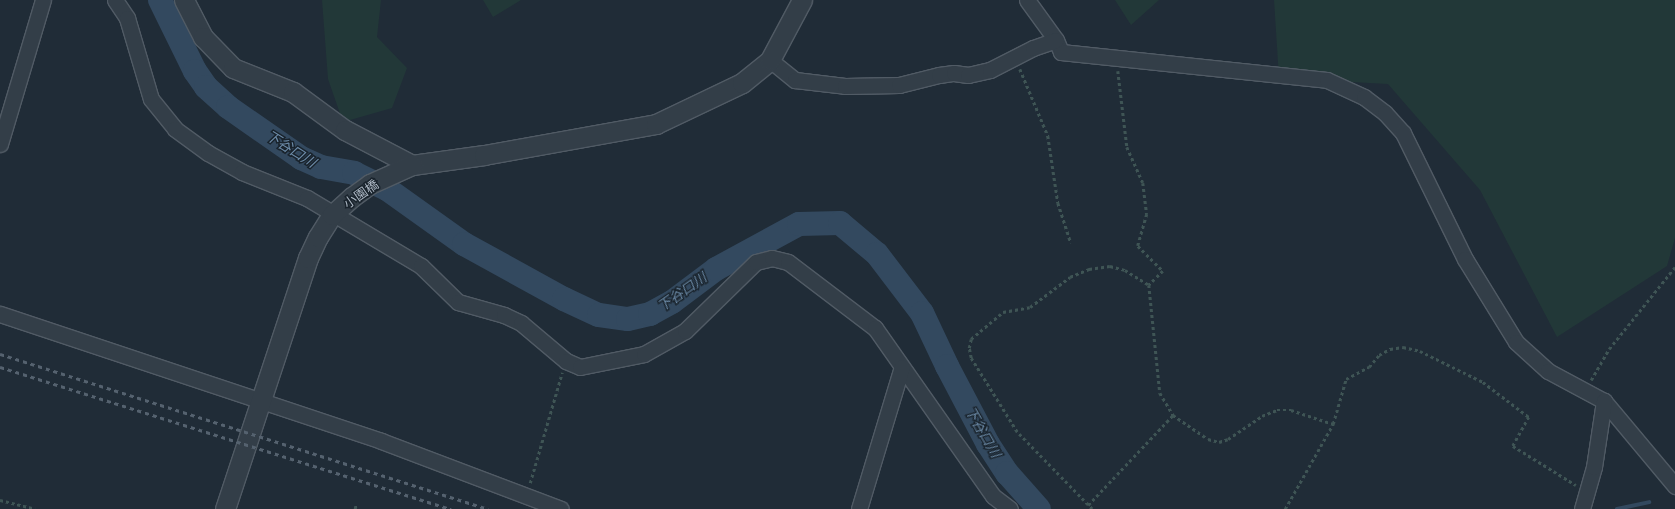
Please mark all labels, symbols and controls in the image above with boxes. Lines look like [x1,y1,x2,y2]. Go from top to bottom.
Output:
water label: 下谷口川 [263,127,319,171]
street label: 小園橋 [341,176,381,212]
water label: 下谷口川 [654,269,710,315]
water label: 下谷口川 [962,404,1004,460]

